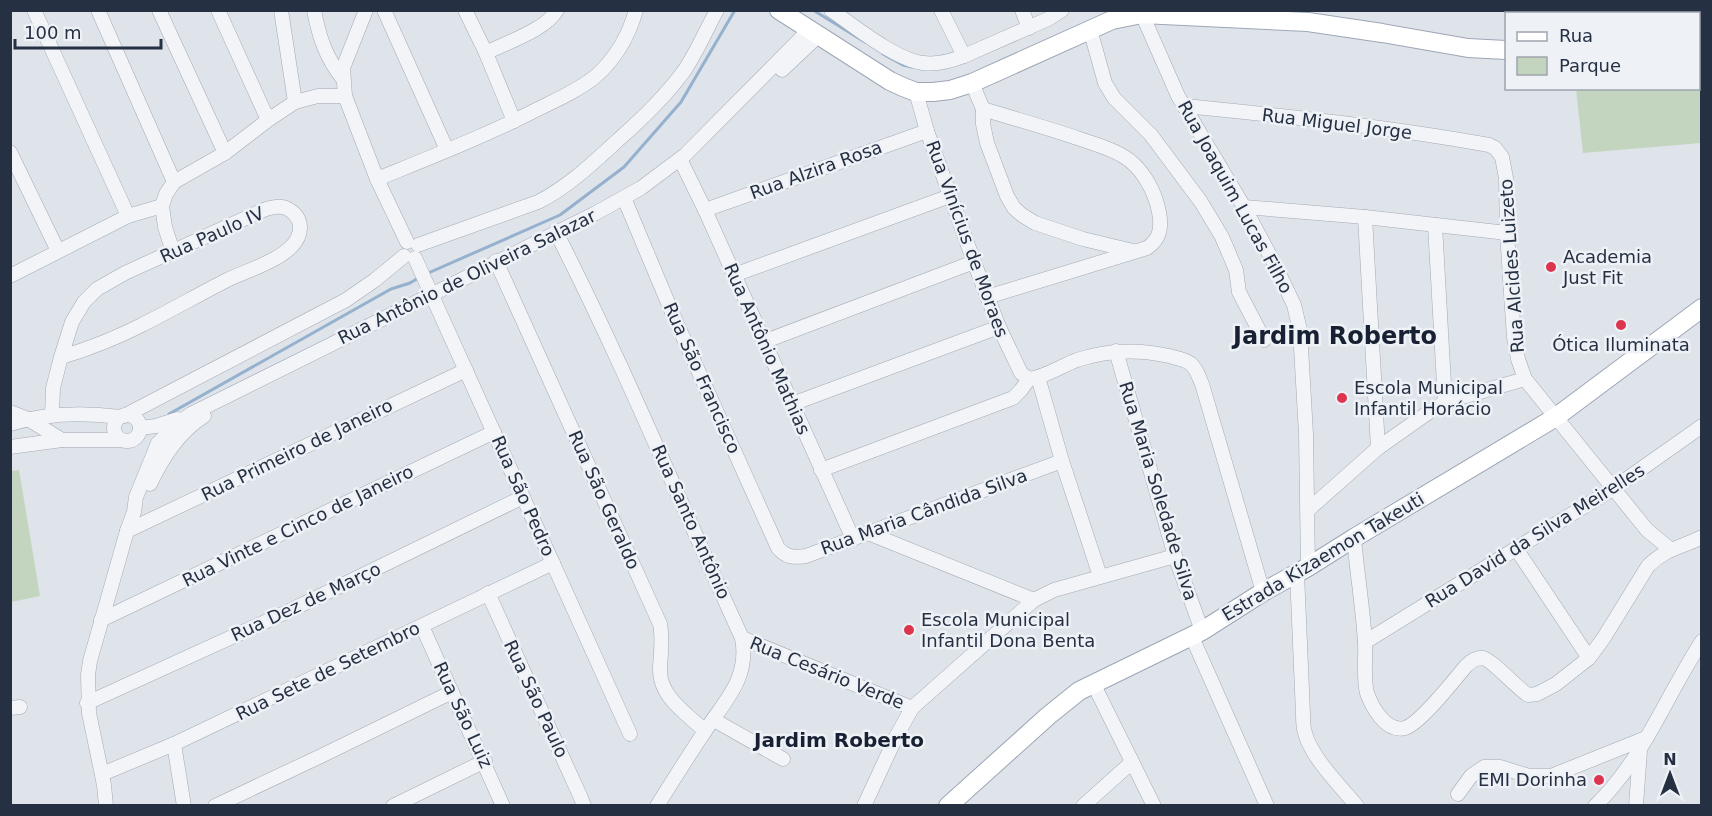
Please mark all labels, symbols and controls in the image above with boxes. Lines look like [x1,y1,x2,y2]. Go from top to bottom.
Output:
scale bar [15,12,160,50]
legend [1505,12,1700,90]
text: 100 m [24,22,82,43]
text: Rua [1559,25,1593,46]
text: Parque [1559,55,1621,76]
street label: Rua Joaquim Lucas Filho [1174,97,1297,297]
street label: Rua Miguel Jorge [1261,104,1413,143]
street label: Rua Alzira Rosa [747,136,885,203]
street label: Rua Vinícius de Moraes [922,137,1013,340]
street label: Rua Alcides Luizeto [1495,178,1528,354]
street label: Rua Paulo IV [157,202,268,267]
street label: Rua Antônio de Oliveira Salazar [334,205,600,348]
place label: Academia Just Fit [1562,246,1652,288]
street label: Rua Antônio Mathias [720,260,815,438]
marker: Academia Just Fit [1544,260,1558,274]
street label: Rua São Francisco [660,299,745,457]
marker: Ótica Iluminata [1614,318,1628,332]
district label: Jardim Roberto [1231,322,1437,350]
place label: Ótica Iluminata [1552,334,1690,355]
place label: Escola Municipal Infantil Horácio [1354,377,1503,419]
street label: Rua Maria Soledade Silva [1115,379,1202,603]
marker: Escola Municipal Infantil Horácio [1335,391,1349,405]
street label: Rua Primeiro de Janeiro [198,394,396,505]
street label: Rua São Geraldo [564,427,645,573]
street label: Rua São Pedro [487,432,559,559]
street label: Rua Santo Antônio [648,441,735,602]
street label: Rua David da Silva Meirelles [1421,459,1648,612]
street label: Rua Vinte e Cinco de Janeiro [179,460,417,591]
street label: Rua Maria Cândida Silva [818,464,1030,559]
street label: Estrada Kizaemon Takeuti [1218,488,1428,625]
street label: Rua Dez de Março [228,558,384,645]
place label: Escola Municipal Infantil Dona Benta [921,609,1095,651]
street label: Rua Sete de Setembro [232,617,423,724]
marker: Escola Municipal Infantil Dona Benta [902,623,916,637]
street label: Rua Cesário Verde [747,632,907,713]
street label: Rua São Paulo [500,637,573,761]
street label: Rua São Luiz [430,658,497,771]
district label: Jardim Roberto [752,728,924,752]
north arrow [1640,744,1700,804]
text: N [1663,750,1677,769]
place label: EMI Dorinha [1478,769,1587,790]
marker: EMI Dorinha [1592,773,1606,787]

